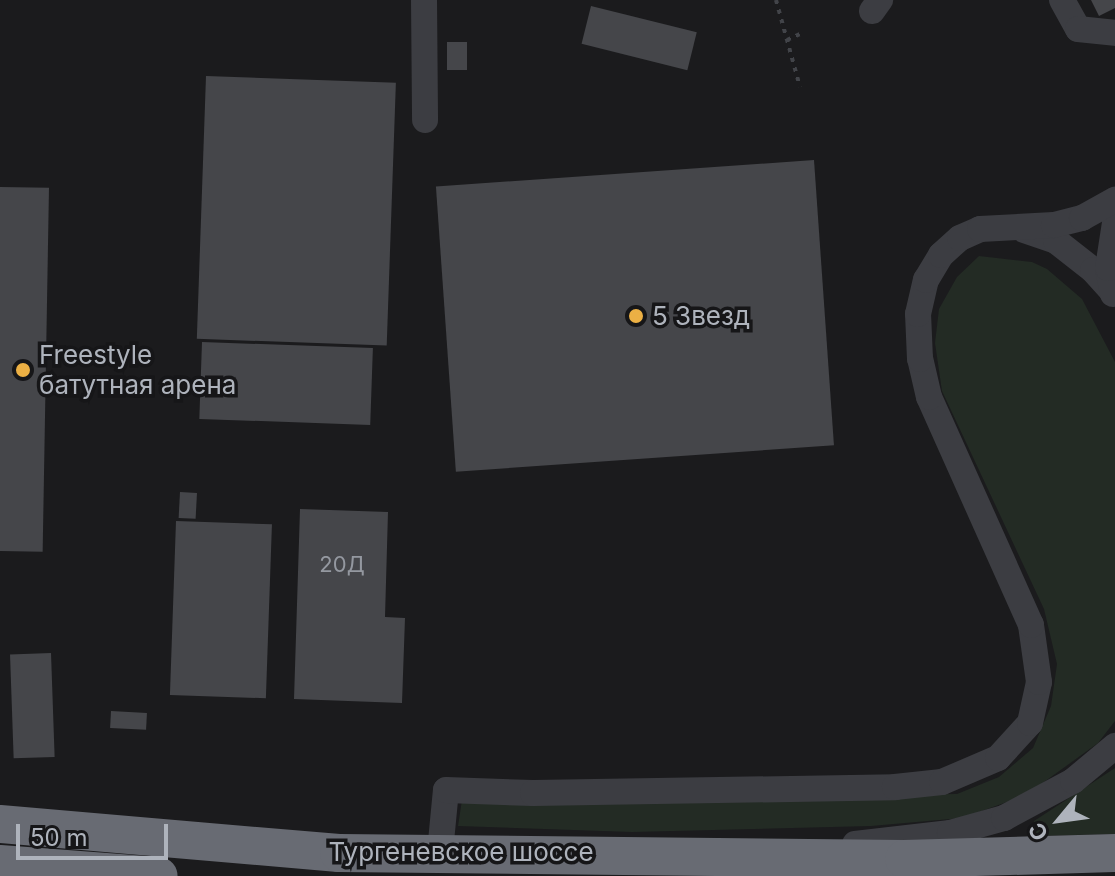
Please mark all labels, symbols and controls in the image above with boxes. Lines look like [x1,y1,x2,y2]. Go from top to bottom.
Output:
place label: 5 Звезд [652,300,750,332]
marker: 5 Звезд [627,307,645,325]
place label: Freestyle батутная арена [39,339,236,400]
marker: Freestyle батутная арена [14,361,32,379]
house number: 20Д [319,552,365,578]
north arrow [1019,780,1099,860]
scale bar [20,808,172,858]
text: С [1023,818,1053,845]
text: 50 m [30,823,88,852]
street label: Тургеневское шоссе [328,836,594,868]

